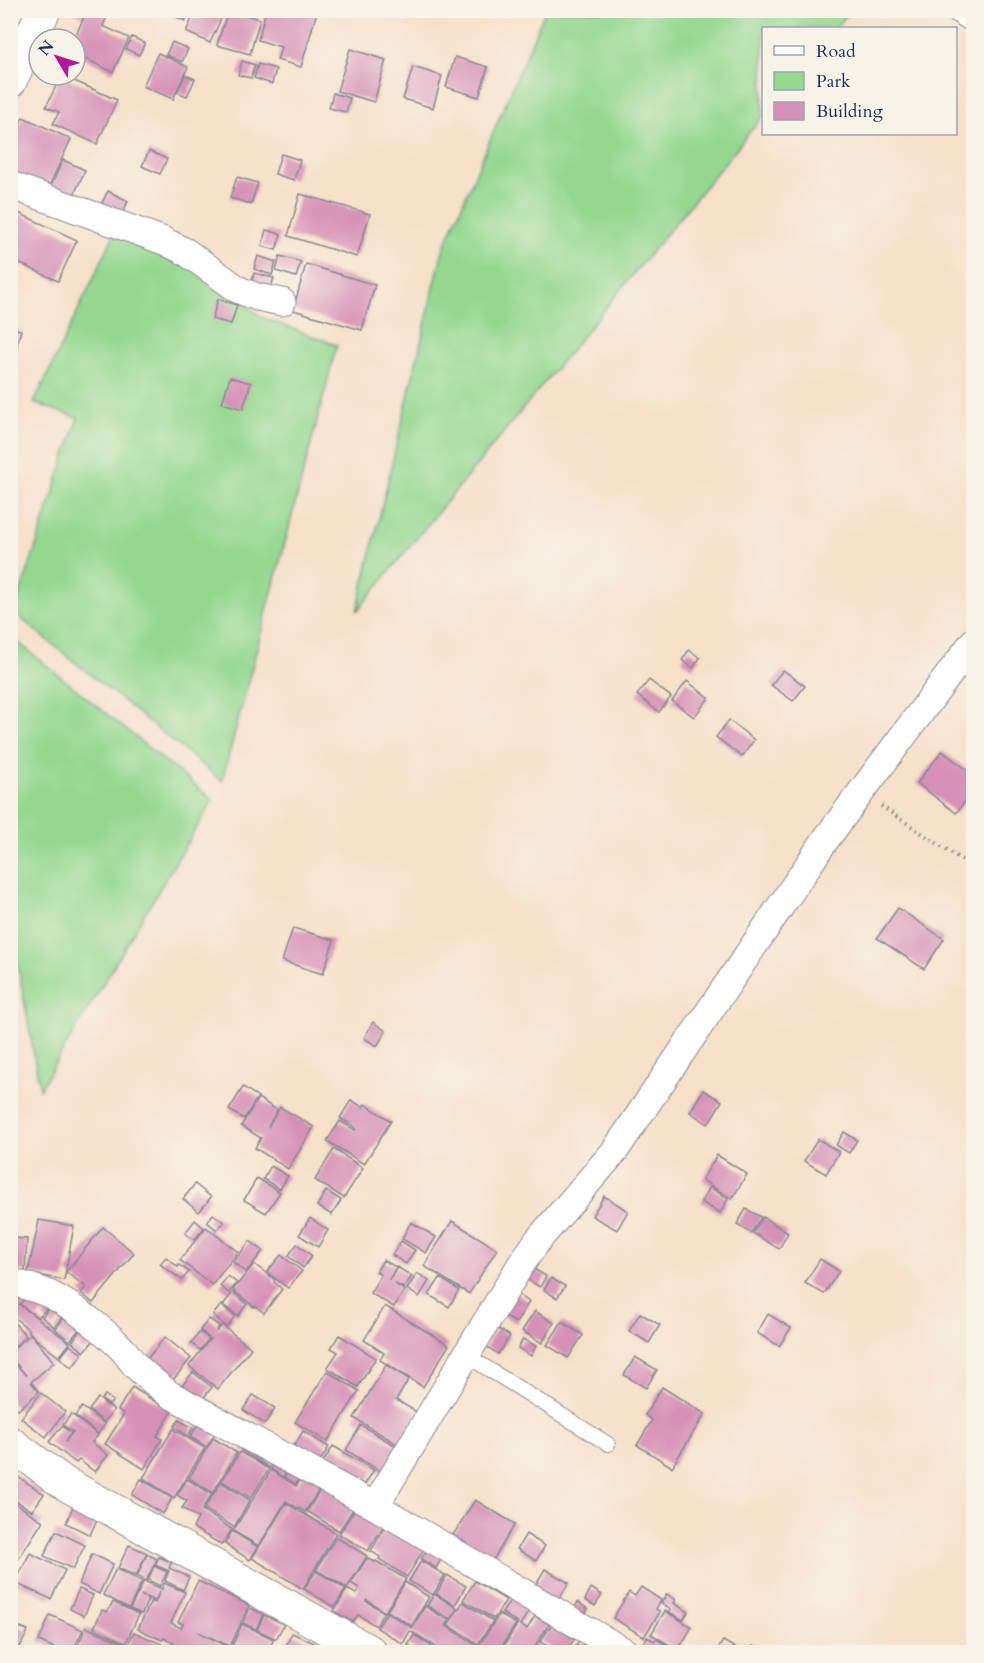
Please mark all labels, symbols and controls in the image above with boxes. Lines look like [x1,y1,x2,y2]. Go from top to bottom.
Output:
north arrow [27,27,87,87]
legend [762,27,957,135]
text: N [33,36,59,61]
text: Road [816,39,856,64]
text: Park [816,69,851,94]
text: Building [816,99,884,124]

